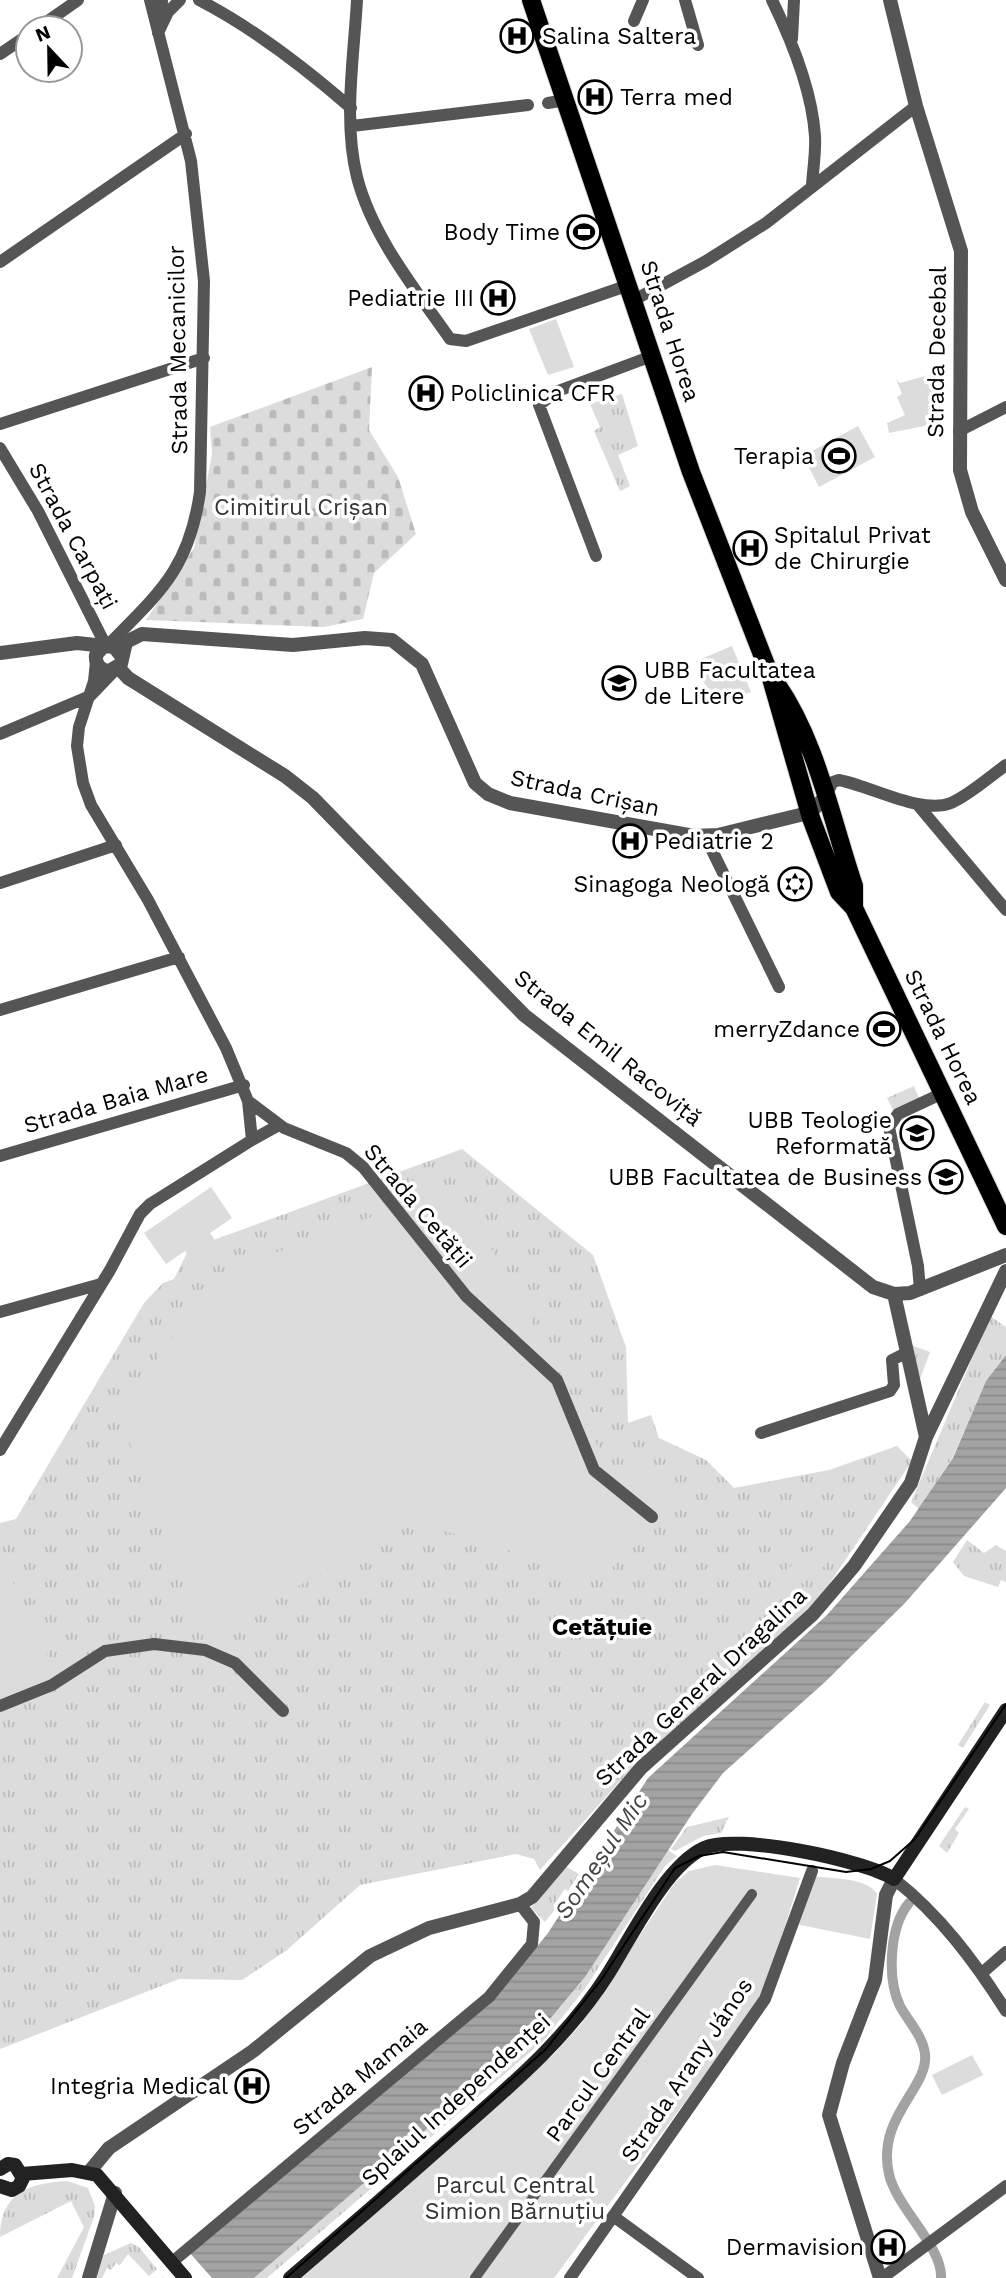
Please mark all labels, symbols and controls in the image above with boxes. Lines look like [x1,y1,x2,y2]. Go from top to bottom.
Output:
north arrow [14,14,84,84]
hospital icon: Salina Saltera [498,17,536,55]
text: N [32,20,54,47]
place label: Salina Saltera [542,23,696,50]
hospital icon: Terra med [576,78,614,116]
place label: Terra med [620,84,733,111]
sports icon: Body Time [565,213,603,251]
place label: Body Time [443,219,560,246]
street label: Strada Mecanicilor [163,245,193,455]
street label: Strada Horea [634,257,706,405]
street label: Strada Decebal [922,266,952,438]
hospital icon: Pediatrie III [479,279,517,317]
place label: Pediatrie III [347,285,474,312]
hospital icon: Policlinica CFR [407,374,445,412]
place label: Policlinica CFR [450,380,616,407]
sports icon: Terapia [820,437,858,475]
place label: Terapia [734,443,814,470]
street label: Strada Carpați [23,458,123,614]
park label: Cimitirul Crișan [214,494,388,521]
place label: Spitalul Privat de Chirurgie [774,522,931,575]
hospital icon: Spitalul Privat de Chirurgie [731,529,769,567]
place label: UBB Facultatea de Litere [644,657,816,710]
school or university icon: UBB Facultatea de Litere [600,664,638,702]
street label: Strada Crișan [508,764,662,822]
hospital icon: Pediatrie 2 [611,822,649,860]
place label: Pediatrie 2 [654,828,774,855]
synagogue icon: Sinagoga Neologă [776,865,814,903]
place label: Sinagoga Neologă [574,871,770,898]
street label: Strada Emil Racoviță [509,964,707,1132]
street label: Strada Horea [899,965,987,1109]
sports icon: merryZdance [865,1010,903,1048]
place label: merryZdance [713,1016,860,1043]
street label: Strada Baia Mare [21,1061,211,1139]
place label: UBB Teologie Reformată [748,1107,892,1160]
school or university icon: UBB Teologie Reformată [898,1114,936,1152]
street label: Strada Cetății [358,1138,478,1274]
school or university icon: UBB Facultatea de Business [927,1158,965,1196]
place label: UBB Facultatea de Business [608,1164,922,1191]
street label: Strada General Dragalina [590,1582,812,1792]
district label: Cetățuie [552,1613,652,1641]
water label: Someșul Mic [549,1788,653,1924]
street label: Strada Arany János [615,1973,759,2167]
street label: Parcul Central [540,2003,656,2147]
street label: Splaiul Independenței [356,2008,556,2192]
street label: Strada Mamaia [287,2013,433,2141]
hospital icon: Integria Medical [233,2067,271,2105]
place label: Integria Medical [50,2073,228,2100]
park label: Parcul Central Simion Bărnuțiu [425,2172,605,2225]
hospital icon: Dermavision [869,2228,907,2266]
place label: Dermavision [726,2234,864,2261]

